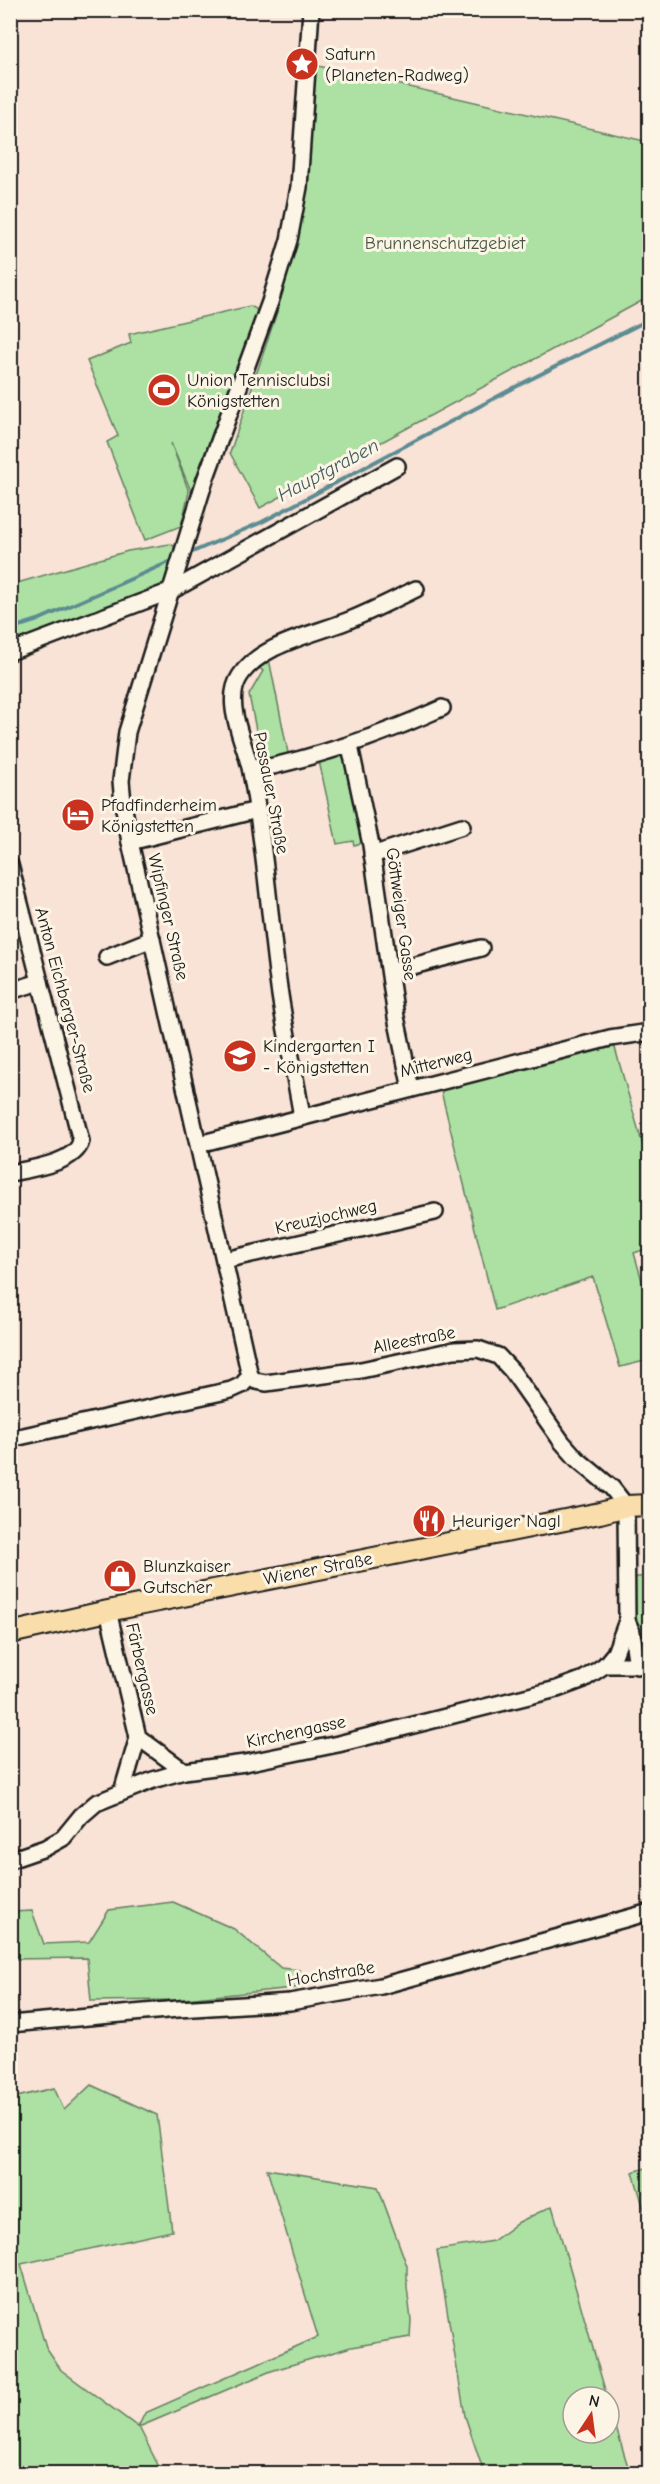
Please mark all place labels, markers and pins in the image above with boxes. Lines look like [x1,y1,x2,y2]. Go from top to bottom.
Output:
place label: Saturn (Planeten-Radweg) [325,44,469,86]
place icon: Saturn (Planeten-Radweg) [284,46,320,82]
place label: Union Tennisclubsi Königstetten [187,370,330,412]
sports icon: Union Tennisclubsi Königstetten [146,372,182,408]
place label: Pfadfinderheim Königstetten [101,795,217,837]
hotel icon: Pfadfinderheim Königstetten [60,797,96,833]
place label: Kindergarten I - Königstetten [263,1036,375,1078]
school or university icon: Kindergarten I - Königstetten [222,1038,258,1074]
restaurant icon: Heuriger Nagl [411,1503,447,1539]
place label: Heuriger Nagl [452,1511,561,1532]
place label: Blunzkaiser Gutscher [143,1556,231,1598]
shop icon: Blunzkaiser Gutscher [102,1558,138,1594]

